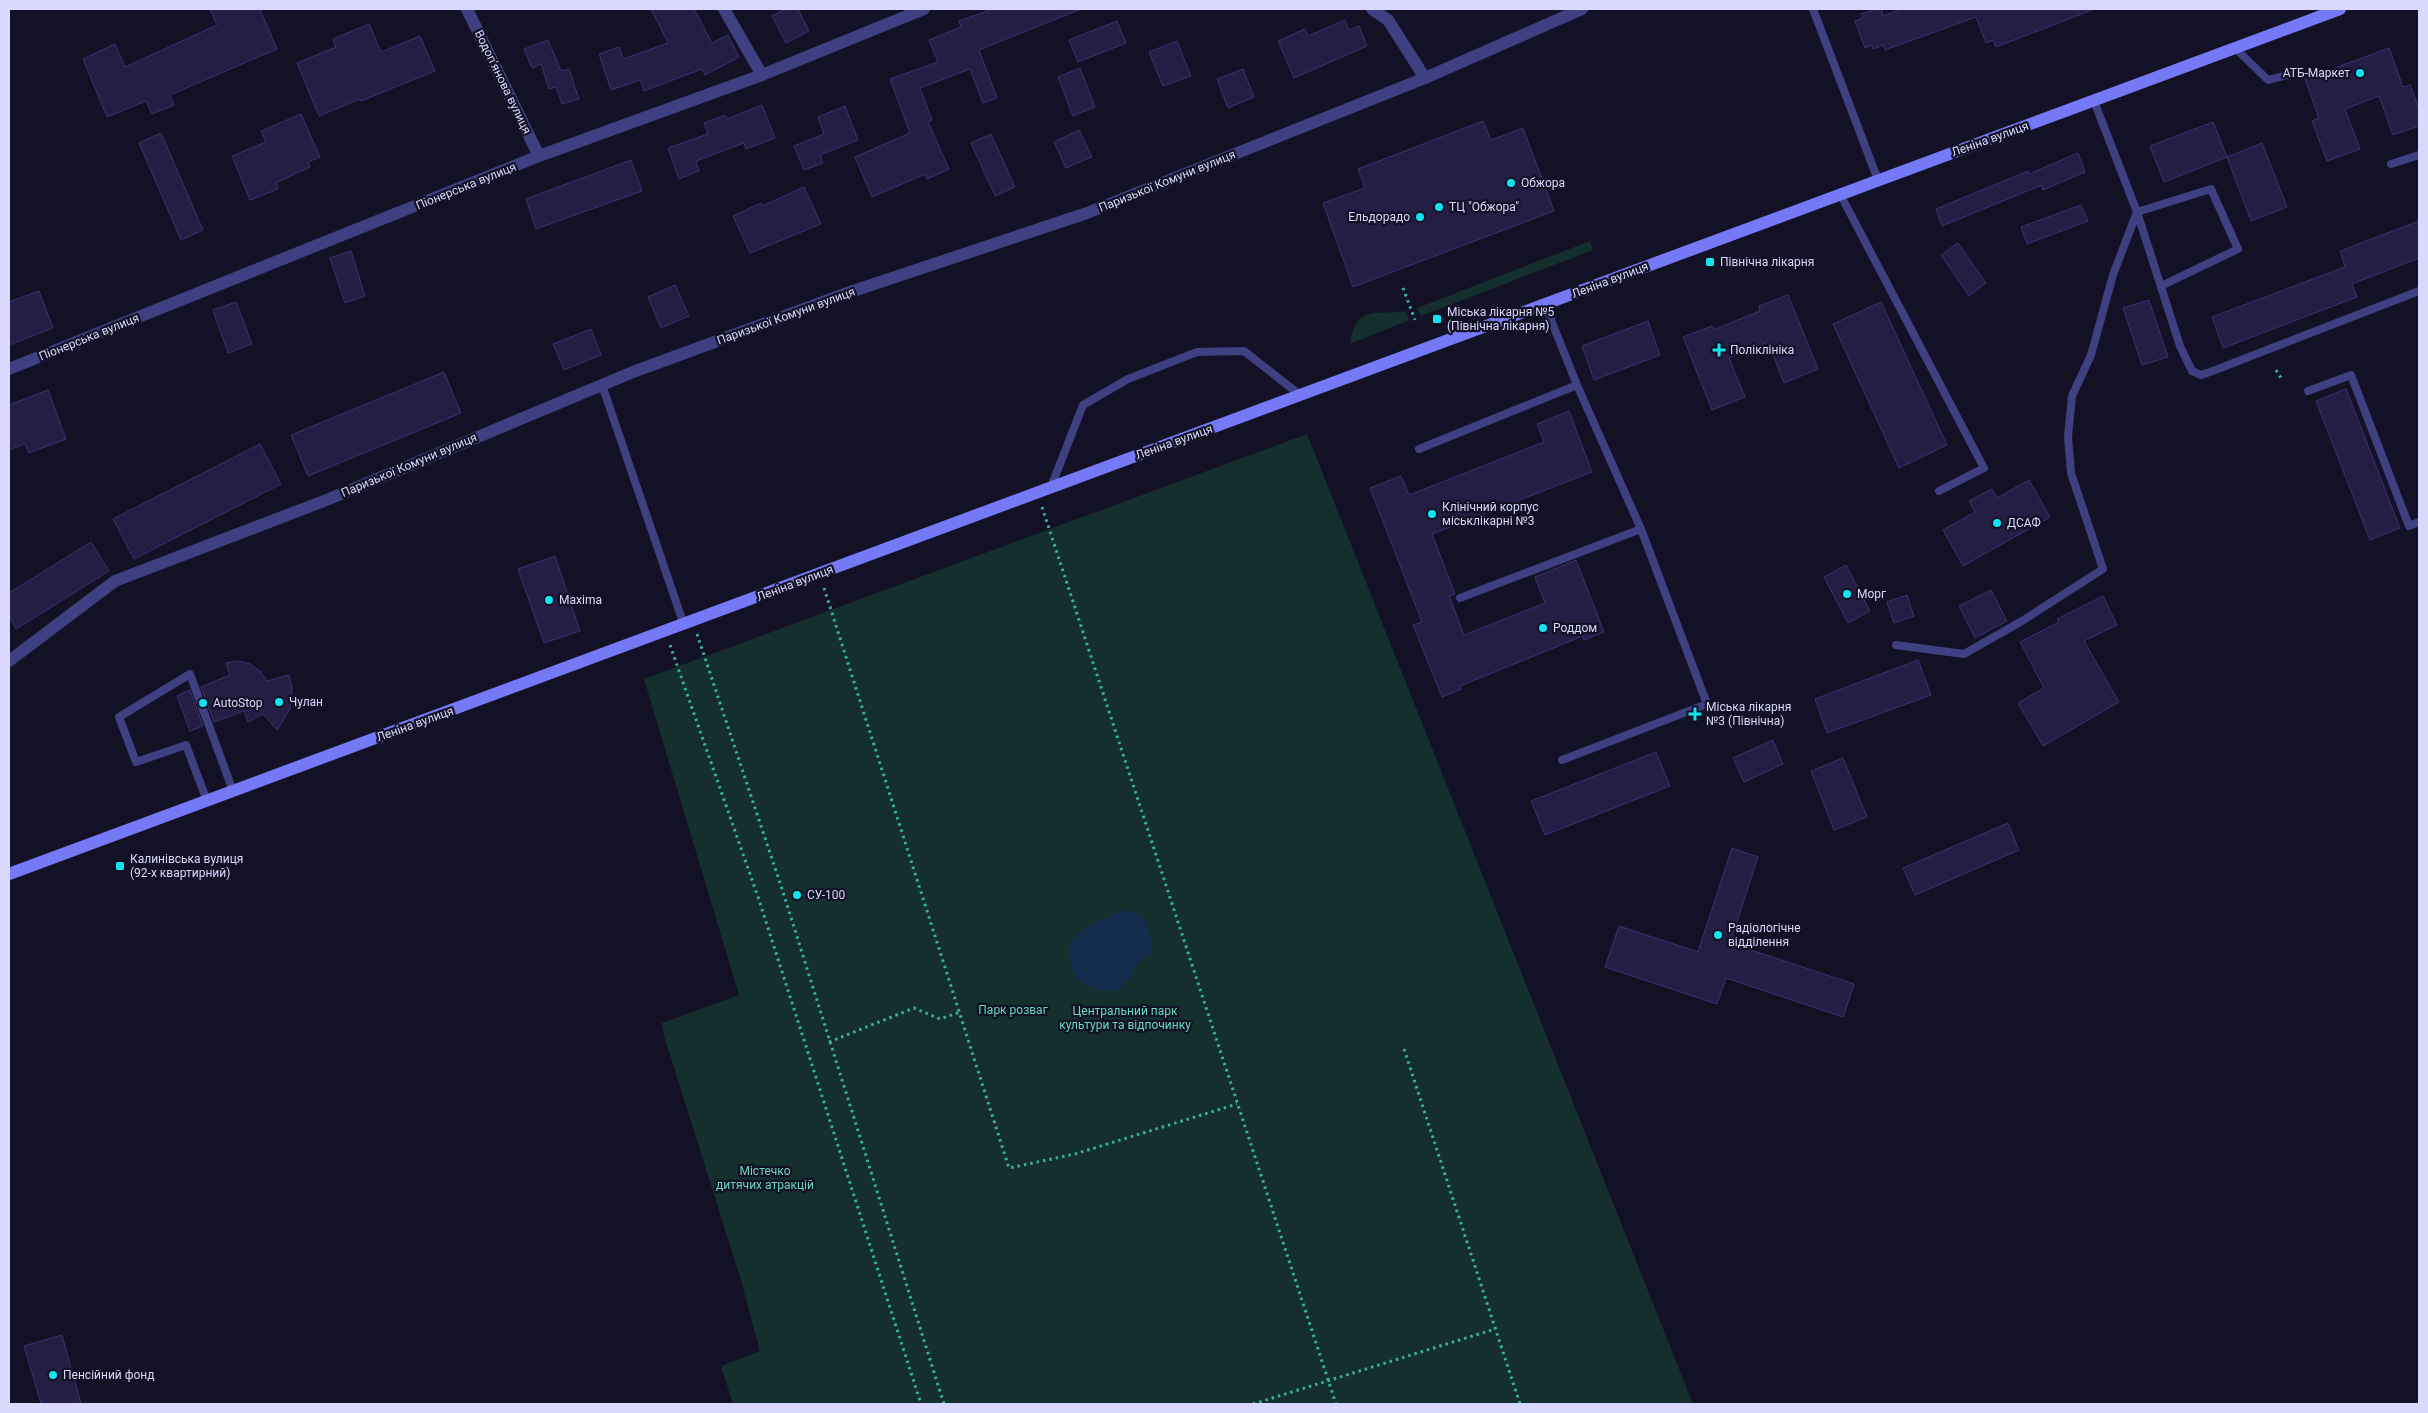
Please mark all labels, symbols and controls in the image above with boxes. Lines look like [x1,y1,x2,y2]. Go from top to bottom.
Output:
street label: Водоп’янова вулиця [472,28,534,136]
place label: АТБ-Маркет [2283,66,2350,80]
marker: АТБ-Маркет [2354,67,2366,79]
street label: Леніна вулиця [1950,119,2030,159]
street label: Паризької Комуни вулиця [1097,147,1237,215]
street label: Піонерська вулиця [414,159,518,213]
place label: Обжора [1521,176,1565,190]
marker: Обжора [1505,177,1517,189]
place label: ТЦ "Обжора" [1449,200,1519,214]
marker: ТЦ "Обжора" [1433,201,1445,213]
place label: Ельдорадо [1348,210,1410,224]
marker: Ельдорадо [1414,211,1426,223]
place label: Північна лікарня [1720,255,1814,269]
marker: Північна лікарня [1704,256,1716,268]
street label: Леніна вулиця [1570,259,1650,301]
street label: Паризької Комуни вулиця [715,284,857,348]
place label: Міська лікарня №5 (Північна лікарня) [1447,305,1555,333]
street label: Піонерська вулиця [37,310,141,364]
marker: Міська лікарня №5 (Північна лікарня) [1431,313,1443,325]
marker: Поліклініка [1712,343,1726,357]
place label: Поліклініка [1730,343,1794,357]
street label: Леніна вулиця [1134,422,1214,462]
street label: Паризької Комуни вулиця [339,430,479,500]
place label: Клінічний корпус міськлікарні №3 [1442,500,1538,528]
marker: Клінічний корпус міськлікарні №3 [1426,508,1438,520]
place label: ДСАФ [2007,516,2041,530]
marker: ДСАФ [1991,517,2003,529]
street label: Леніна вулиця [755,562,835,604]
place label: Морг [1857,587,1886,601]
marker: Морг [1841,588,1853,600]
place label: Maxima [559,593,602,607]
marker: Maxima [543,594,555,606]
place label: Роддом [1553,621,1597,635]
marker: Роддом [1537,622,1549,634]
place label: Чулан [289,695,323,709]
place label: AutoStop [213,696,263,710]
marker: Чулан [273,696,285,708]
marker: AutoStop [197,697,209,709]
place label: Міська лікарня №3 (Північна) [1706,700,1791,728]
street label: Леніна вулиця [375,704,455,744]
marker: Міська лікарня №3 (Північна) [1688,707,1702,721]
place label: Калинівська вулиця (92-х квартирний) [130,852,243,880]
marker: Калинівська вулиця (92-х квартирний) [114,860,126,872]
place label: СУ-100 [807,888,845,902]
marker: СУ-100 [791,889,803,901]
place label: Радіологічне відділення [1728,921,1801,949]
marker: Радіологічне відділення [1712,929,1724,941]
park label: Парк розваг [978,1003,1048,1017]
park label: Центральний парк культури та відпочинку [1059,1004,1191,1032]
park label: Містечко дитячих атракцій [716,1164,814,1192]
place label: Пенсійний фонд [63,1368,154,1382]
marker: Пенсійний фонд [47,1369,59,1381]

